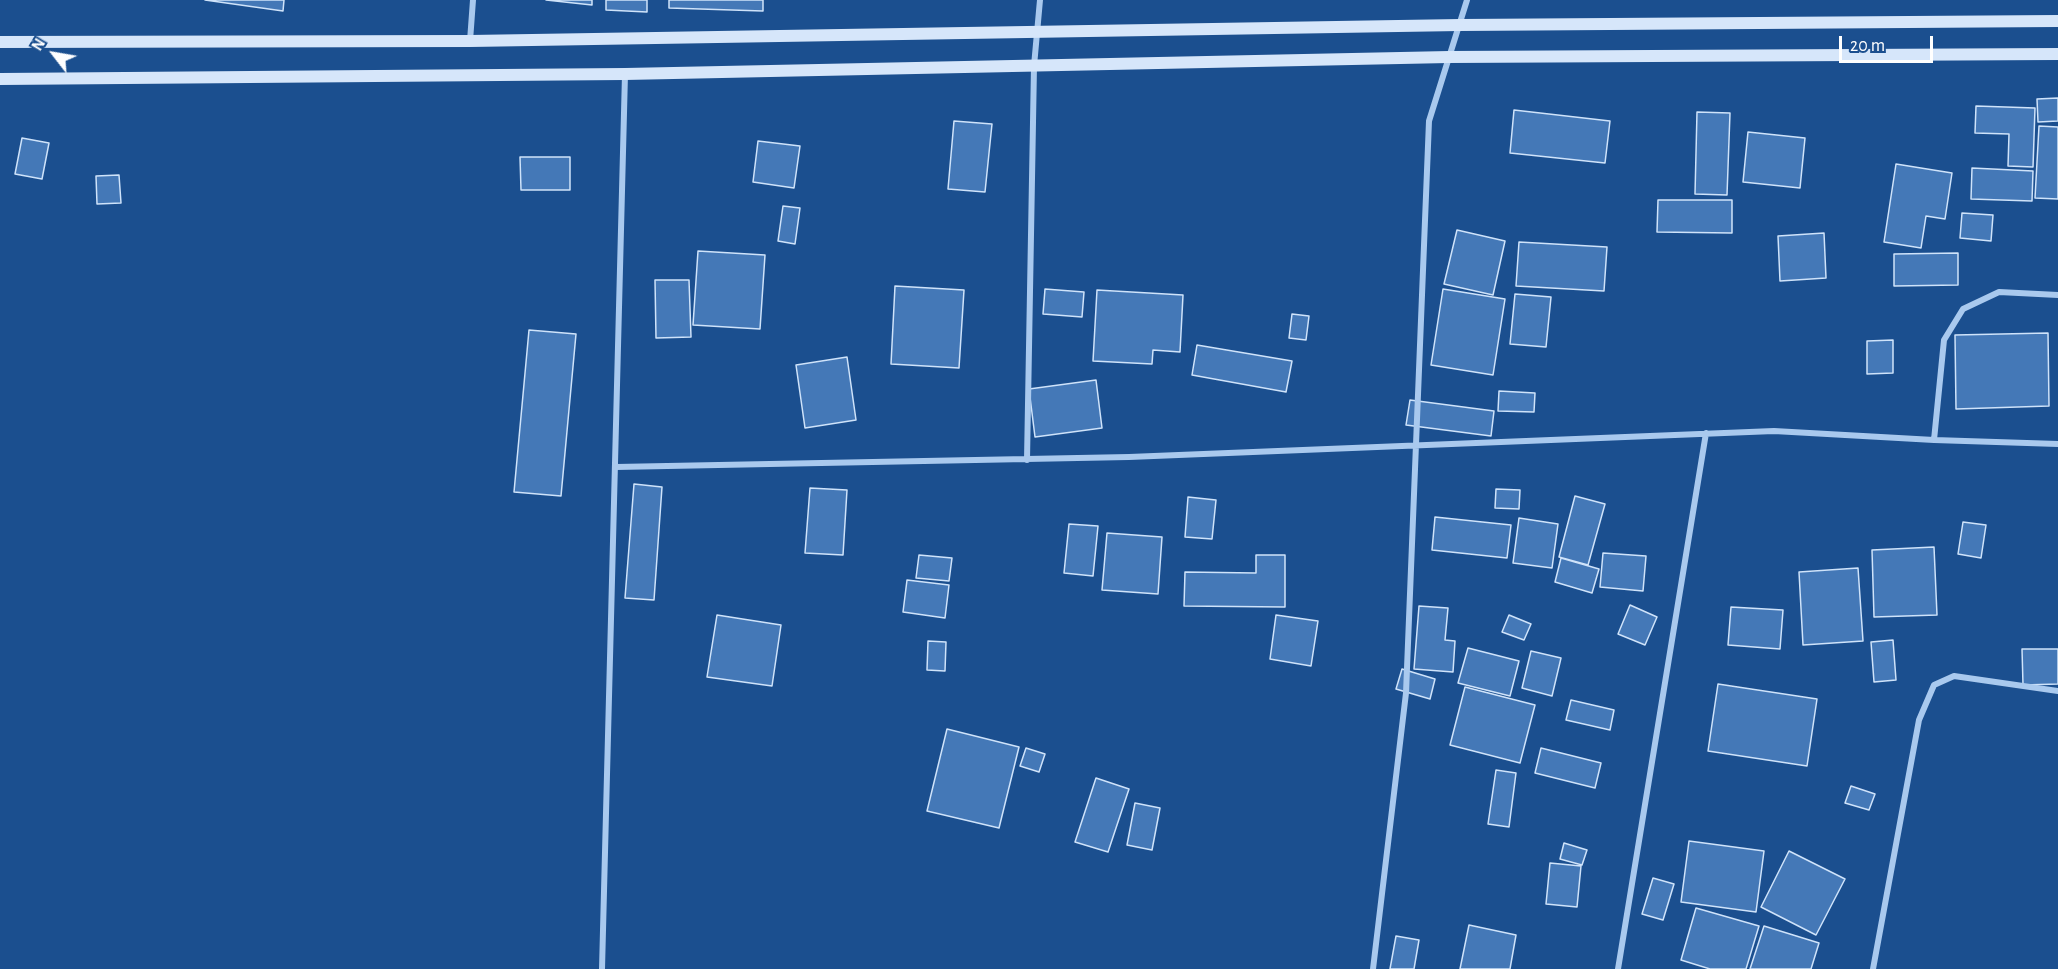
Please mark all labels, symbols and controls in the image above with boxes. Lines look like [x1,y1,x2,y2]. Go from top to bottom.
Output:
north arrow [24,24,84,84]
scale bar [1842,24,1936,62]
text: N [29,36,48,54]
text: 20 m [1850,37,1885,55]

